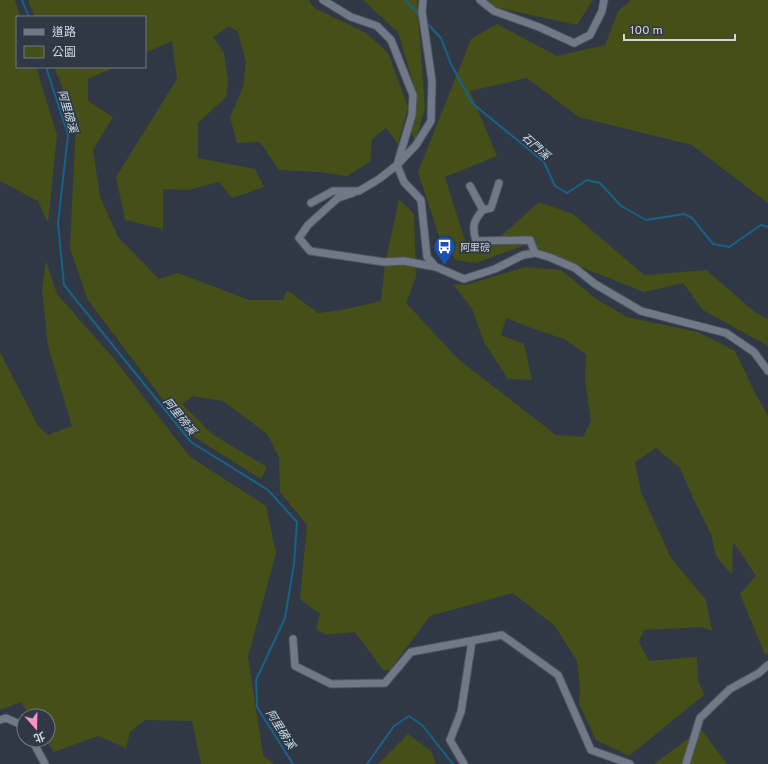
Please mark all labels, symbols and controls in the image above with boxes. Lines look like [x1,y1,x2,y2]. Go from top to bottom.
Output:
legend [16,16,146,68]
scale bar [624,16,735,42]
text: 100 m [630,23,663,39]
text: 道路 [52,25,76,41]
text: 公園 [52,45,76,61]
water label: 阿里磅溪 [54,88,80,136]
water label: 石門溪 [518,131,554,164]
bus stop icon: 阿里磅 [431,234,457,267]
place label: 阿里磅 [460,242,490,255]
water label: 阿里磅溪 [160,395,200,440]
water label: 阿里磅溪 [263,707,299,754]
north arrow [16,708,56,748]
text: 北 [32,728,47,745]

